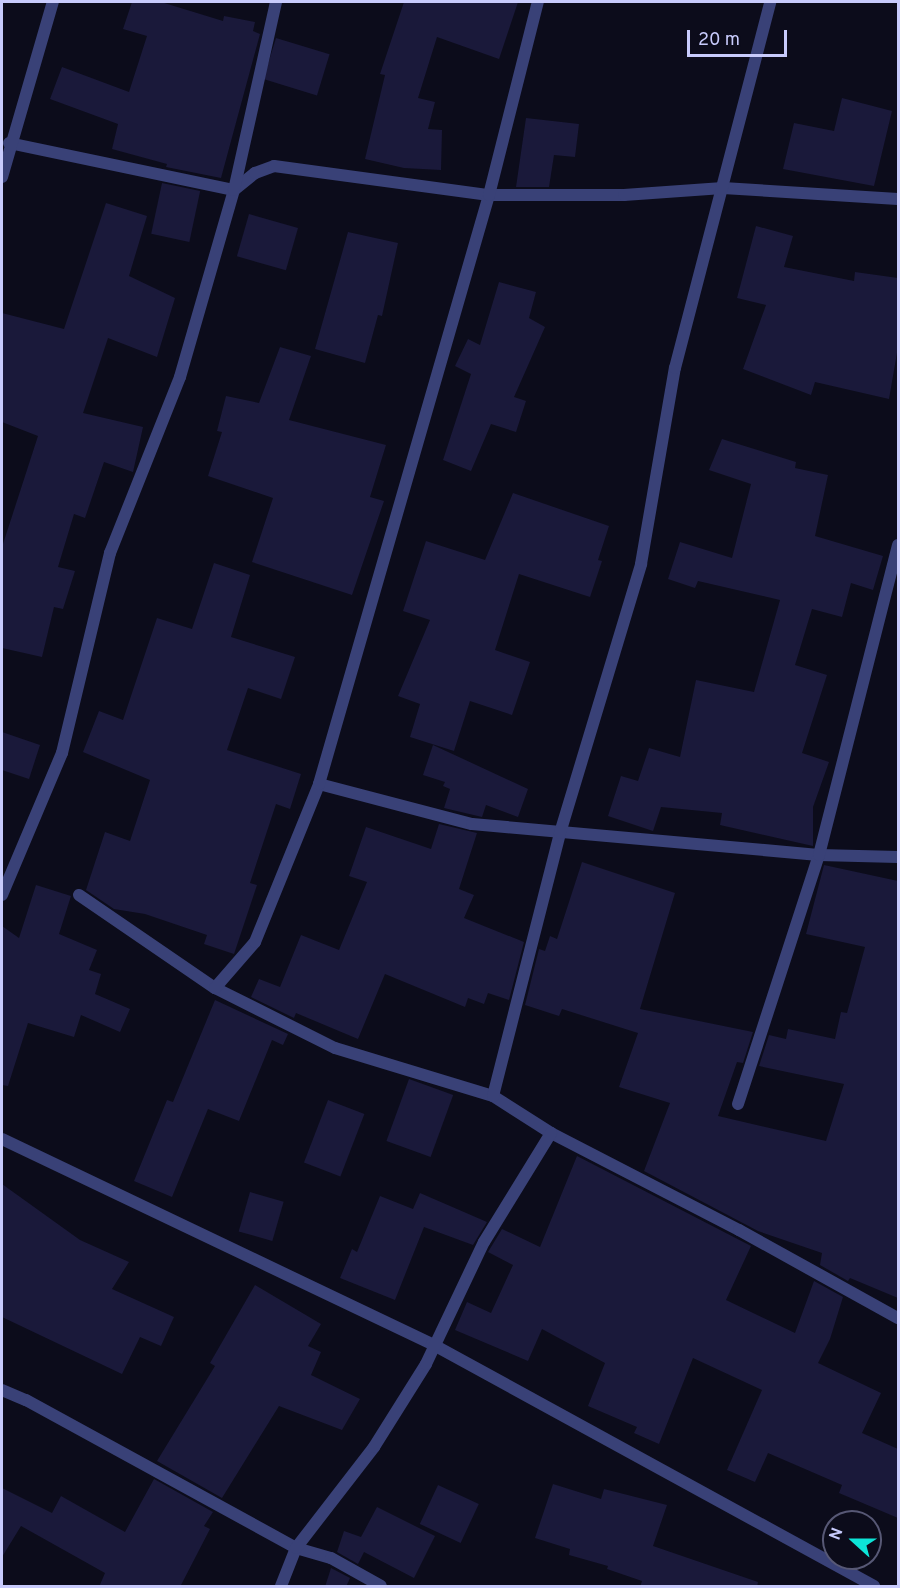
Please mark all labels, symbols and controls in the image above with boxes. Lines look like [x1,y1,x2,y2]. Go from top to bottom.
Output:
scale bar [690,18,790,56]
text: 20 m [698,29,740,52]
north arrow [822,1510,882,1570]
text: N [826,1525,848,1543]

